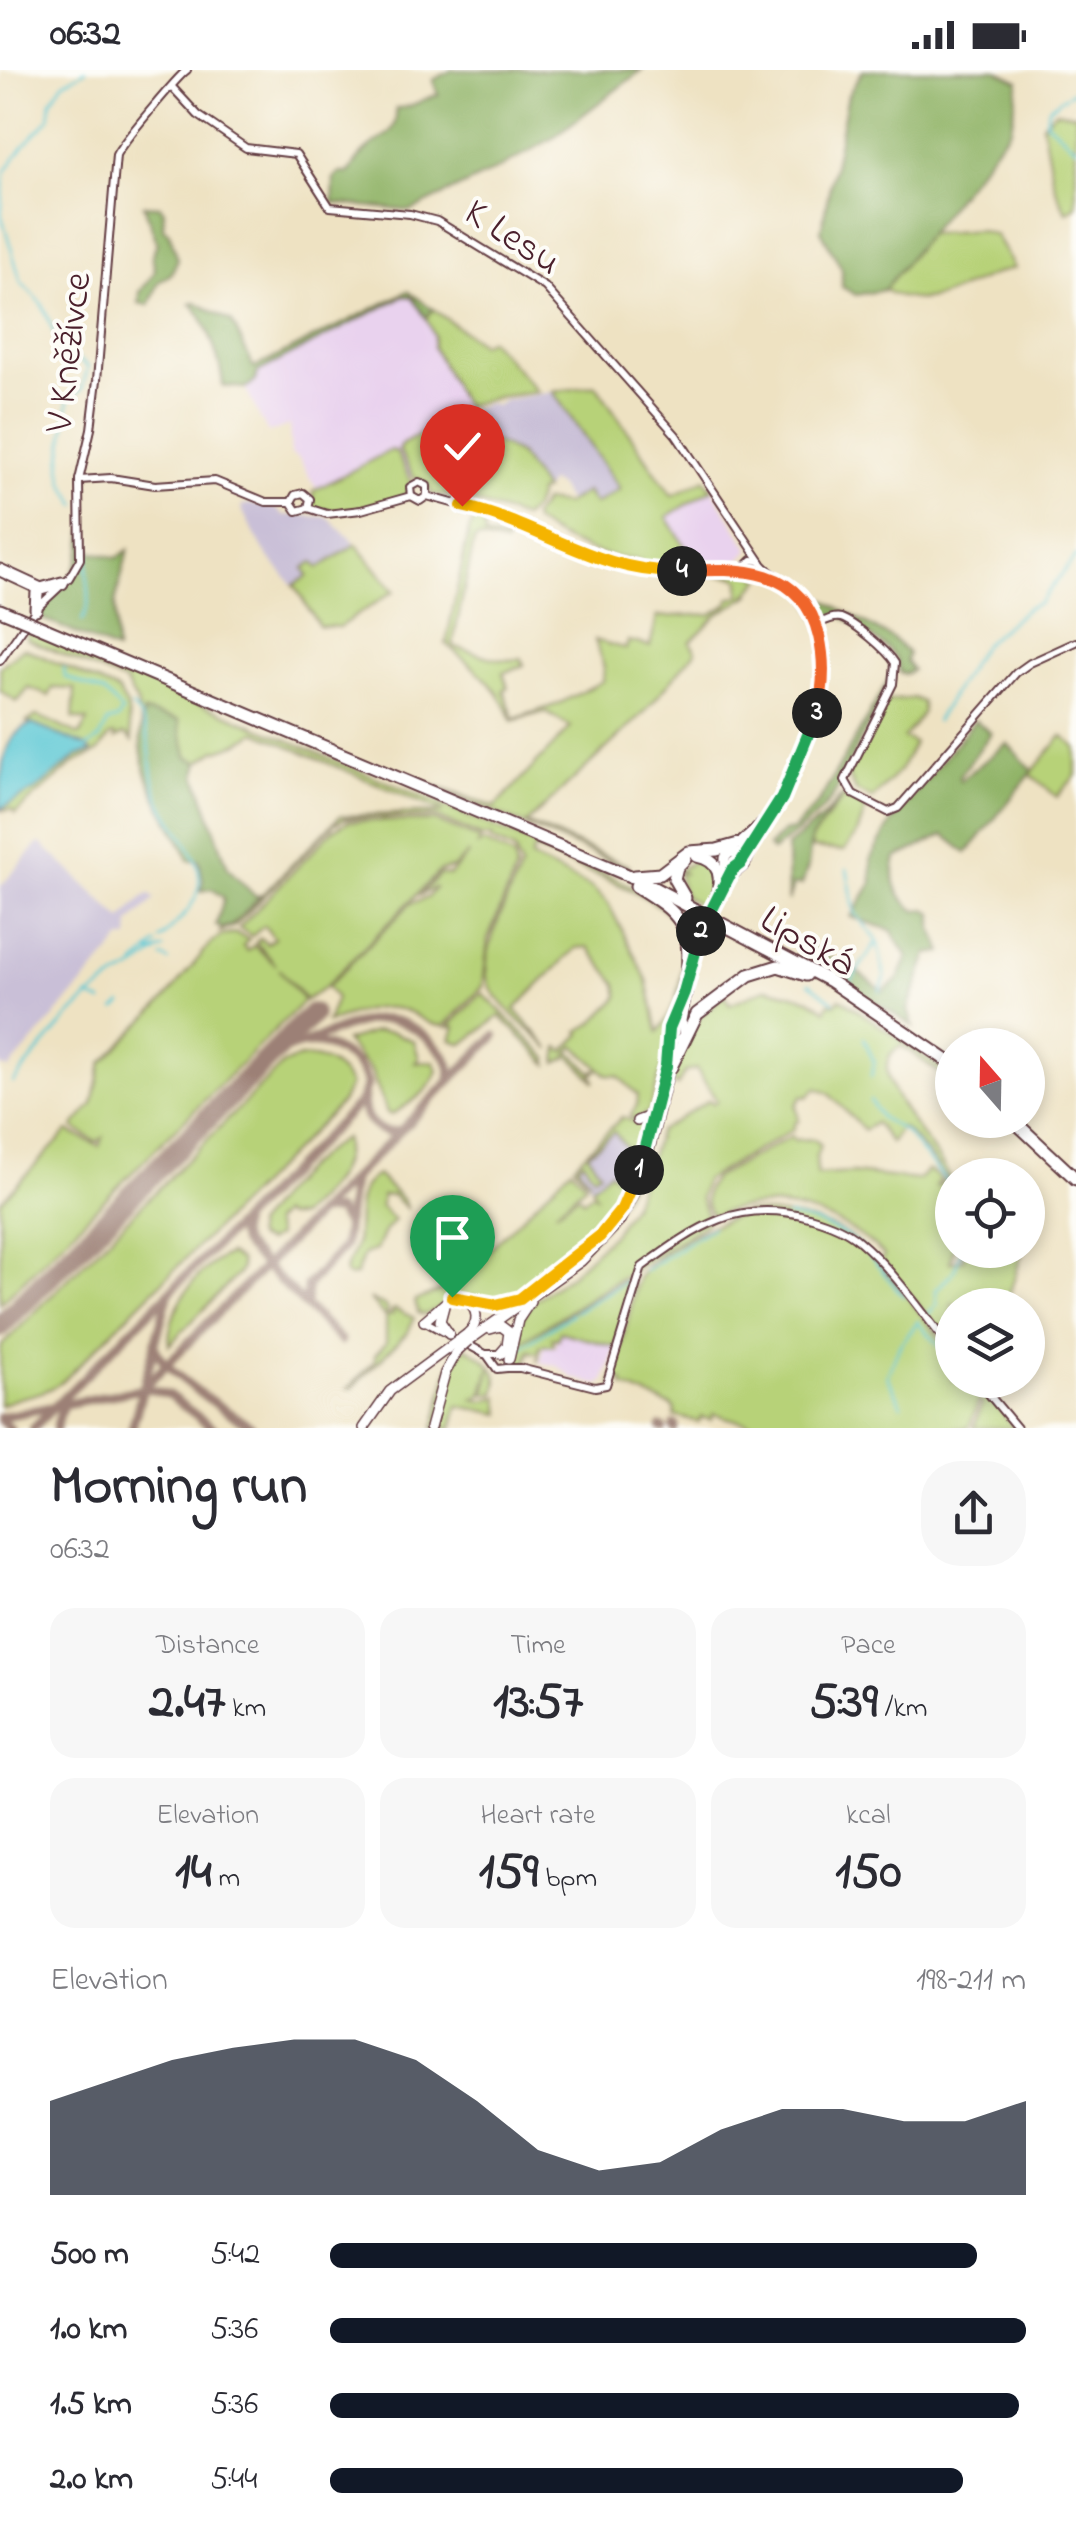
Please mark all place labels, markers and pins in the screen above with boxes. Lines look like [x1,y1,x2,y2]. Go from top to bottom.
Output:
pin [420,404,505,507]
pin: 4 [657,546,707,596]
pin: 3 [792,688,842,738]
pin: 2 [676,906,726,956]
pin: 1 [614,1145,664,1195]
pin [410,1195,495,1298]

